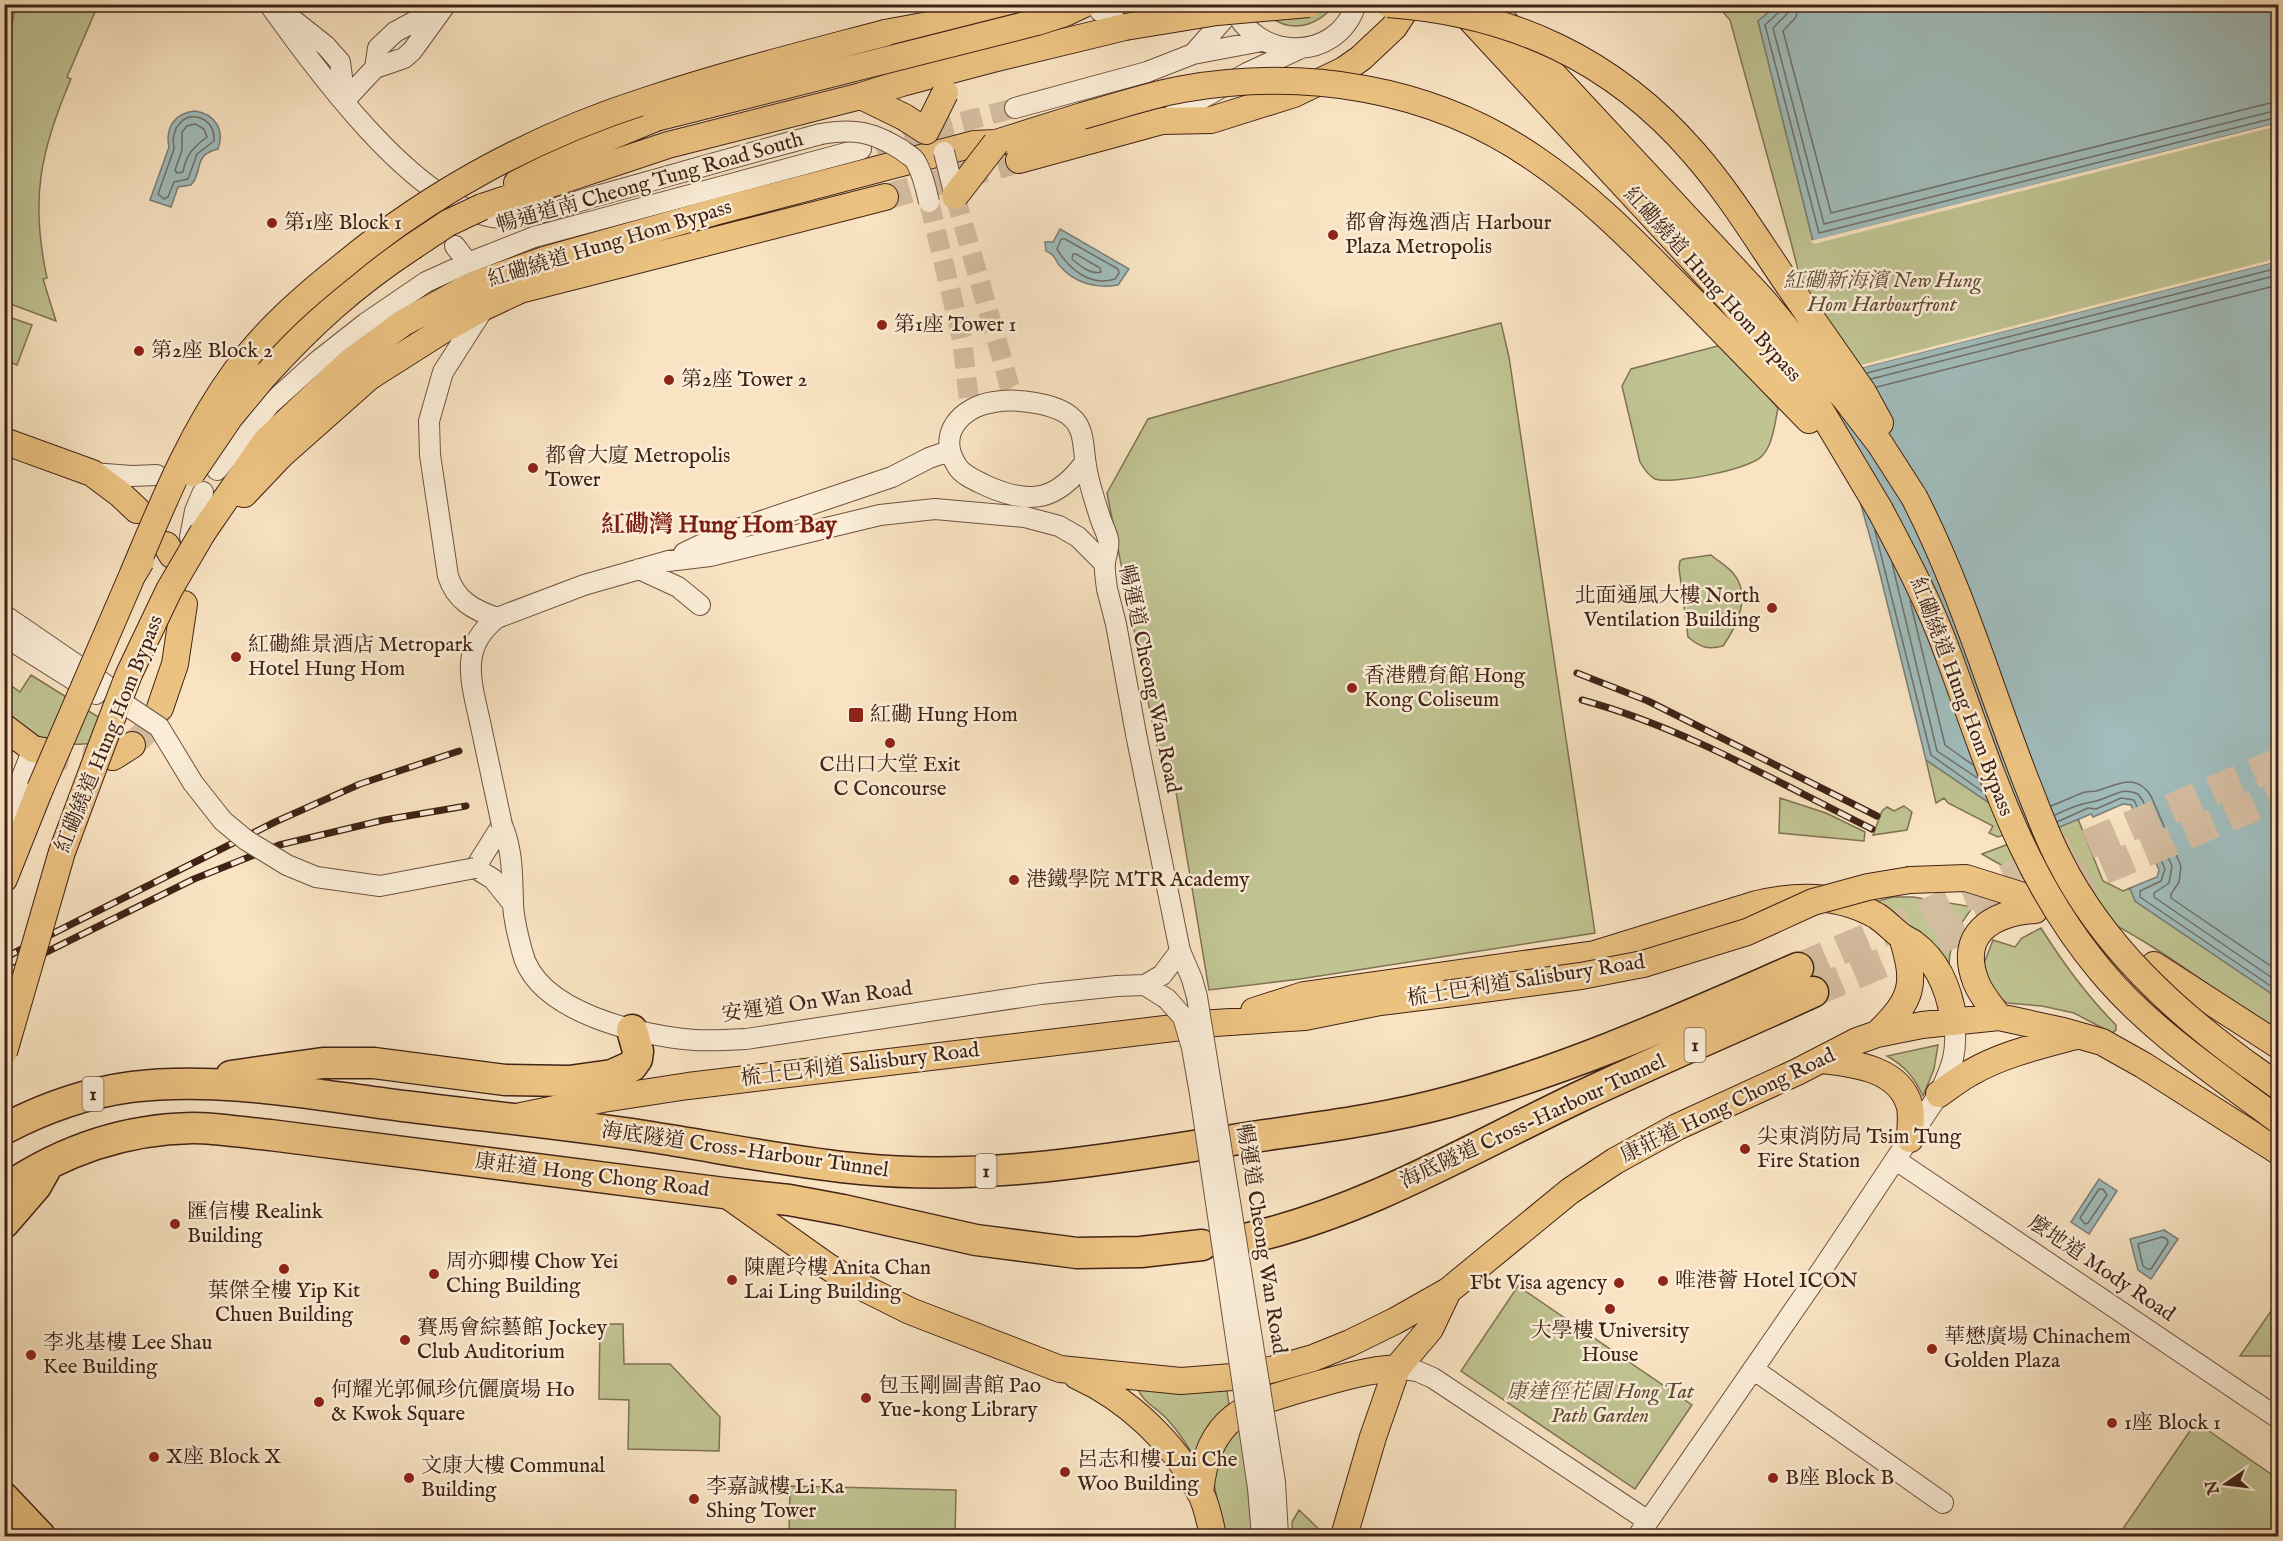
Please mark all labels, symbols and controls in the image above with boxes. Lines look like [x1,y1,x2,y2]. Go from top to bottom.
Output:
street label: 暢通道南 Cheong Tung Road South [494,126,806,240]
street label: 紅磡繞道 Hung Hom Bypass [1617,182,1807,388]
street label: 紅磡繞道 Hung Hom Bypass [485,194,735,294]
place label: 第1座 Block 1 [284,210,402,237]
place label: 都會海逸酒店 Harbour Plaza Metropolis [1345,210,1552,261]
marker: 第1座 Block 1 [265,216,279,230]
marker: 都會海逸酒店 Harbour Plaza Metropolis [1326,228,1340,242]
park label: 紅磡新海濱 New Hung Hom Harbourfront [1783,268,1982,319]
place label: 第1座 Tower 1 [894,312,1016,339]
marker: 第1座 Tower 1 [875,318,889,332]
place label: 第2座 Block 2 [151,338,273,365]
marker: 第2座 Block 2 [132,344,146,358]
place label: 第2座 Tower 2 [681,367,808,394]
marker: 第2座 Tower 2 [662,373,676,387]
place label: 都會大廈 Metropolis Tower [545,443,730,494]
marker: 都會大廈 Metropolis Tower [526,461,540,475]
district label: 紅磡灣 Hung Hom Bay [601,510,838,541]
street label: 暢運道 Cheong Wan Road [1112,562,1187,796]
street label: 紅磡繞道 Hung Hom Bypass [1903,574,2019,820]
place label: 北面通風大樓 North Ventilation Building [1574,583,1761,634]
marker: 北面通風大樓 North Ventilation Building [1765,601,1779,615]
street label: 紅磡繞道 Hung Hom Bypass [50,611,170,857]
place label: 紅磡維景酒店 Metropark Hotel Hung Hom [248,632,474,683]
marker: 紅磡維景酒店 Metropark Hotel Hung Hom [229,650,243,664]
place label: 香港體育館 Hong Kong Coliseum [1364,663,1526,714]
marker: 香港體育館 Hong Kong Coliseum [1345,681,1359,695]
place label: 紅磡 Hung Hom [870,702,1018,729]
marker: 紅磡 Hung Hom [847,706,865,724]
marker: C出口大堂 Exit C Concourse [883,736,897,750]
place label: C出口大堂 Exit C Concourse [819,752,961,803]
place label: 港鐵學院 MTR Academy [1026,867,1250,894]
marker: 港鐵學院 MTR Academy [1007,873,1021,887]
street label: 梳士巴利道 Salisbury Road [1405,949,1648,1013]
street label: 安運道 On Wan Road [720,975,915,1029]
road number: 1 [1684,1028,1706,1062]
street label: 梳士巴利道 Salisbury Road [739,1037,982,1093]
street label: 康莊道 Hong Chong Road [1616,1042,1841,1170]
street label: 海底隧道 Cross-Harbour Tunnel [1396,1048,1670,1195]
road number: 1 [82,1077,104,1111]
street label: 海底隧道 Cross-Harbour Tunnel [600,1117,891,1185]
street label: 暢運道 Cheong Wan Road [1229,1122,1293,1357]
place label: 尖東消防局 Tsim Tung Fire Station [1757,1124,1962,1175]
marker: 尖東消防局 Tsim Tung Fire Station [1738,1142,1752,1156]
street label: 康莊道 Hong Chong Road [473,1148,711,1204]
road number: 1 [976,1154,996,1188]
place label: 匯信樓 Realink Building [187,1199,324,1250]
street label: 麼地道 Mody Road [2022,1210,2180,1329]
marker: 匯信樓 Realink Building [168,1217,182,1231]
place label: 周亦卿樓 Chow Yei Ching Building [446,1249,618,1300]
place label: 陳麗玲樓 Anita Chan Lai Ling Building [744,1255,931,1306]
marker: 葉傑全樓 Yip Kit Chuen Building [277,1262,291,1276]
marker: 周亦卿樓 Chow Yei Ching Building [427,1267,441,1281]
place label: 唯港薈 Hotel ICON [1675,1268,1858,1295]
place label: Fbt Visa agency [1470,1270,1608,1297]
marker: 陳麗玲樓 Anita Chan Lai Ling Building [725,1273,739,1287]
marker: 唯港薈 Hotel ICON [1656,1274,1670,1288]
marker: Fbt Visa agency [1612,1276,1626,1290]
place label: 葉傑全樓 Yip Kit Chuen Building [208,1278,360,1329]
marker: 大學樓 University House [1603,1302,1617,1316]
place label: 賽馬會綜藝館 Jockey Club Auditorium [417,1315,608,1366]
place label: 大學樓 University House [1531,1318,1690,1369]
place label: 華懋廣場 Chinachem Golden Plaza [1944,1324,2131,1375]
place label: 李兆基樓 Lee Shau Kee Building [43,1330,213,1381]
marker: 賽馬會綜藝館 Jockey Club Auditorium [398,1333,412,1347]
marker: 華懋廣場 Chinachem Golden Plaza [1925,1342,1939,1356]
marker: 李兆基樓 Lee Shau Kee Building [24,1348,38,1362]
place label: 包玉剛圖書館 Pao Yue-kong Library [878,1373,1041,1424]
place label: 何耀光郭佩珍伉儷廣場 Ho & Kwok Square [331,1377,575,1428]
park label: 康達徑花園 Hong Tat Path Garden [1506,1379,1695,1430]
marker: 包玉剛圖書館 Pao Yue-kong Library [859,1391,873,1405]
marker: 何耀光郭佩珍伉儷廣場 Ho & Kwok Square [312,1395,326,1409]
place label: 1座 Block 1 [2124,1410,2221,1437]
marker: 1座 Block 1 [2105,1416,2119,1430]
place label: X座 Block X [166,1444,281,1471]
place label: 呂志和樓 Lui Che Woo Building [1077,1447,1238,1498]
marker: X座 Block X [147,1450,161,1464]
place label: 文康大樓 Communal Building [421,1453,605,1504]
north arrow [2196,1454,2256,1514]
marker: 呂志和樓 Lui Che Woo Building [1058,1465,1072,1479]
place label: B座 Block B [1785,1465,1894,1492]
marker: 文康大樓 Communal Building [402,1471,416,1485]
marker: B座 Block B [1766,1471,1780,1485]
place label: 李嘉誠樓 Li Ka Shing Tower [706,1474,845,1525]
text: N [2202,1478,2225,1497]
marker: 李嘉誠樓 Li Ka Shing Tower [687,1492,701,1506]

